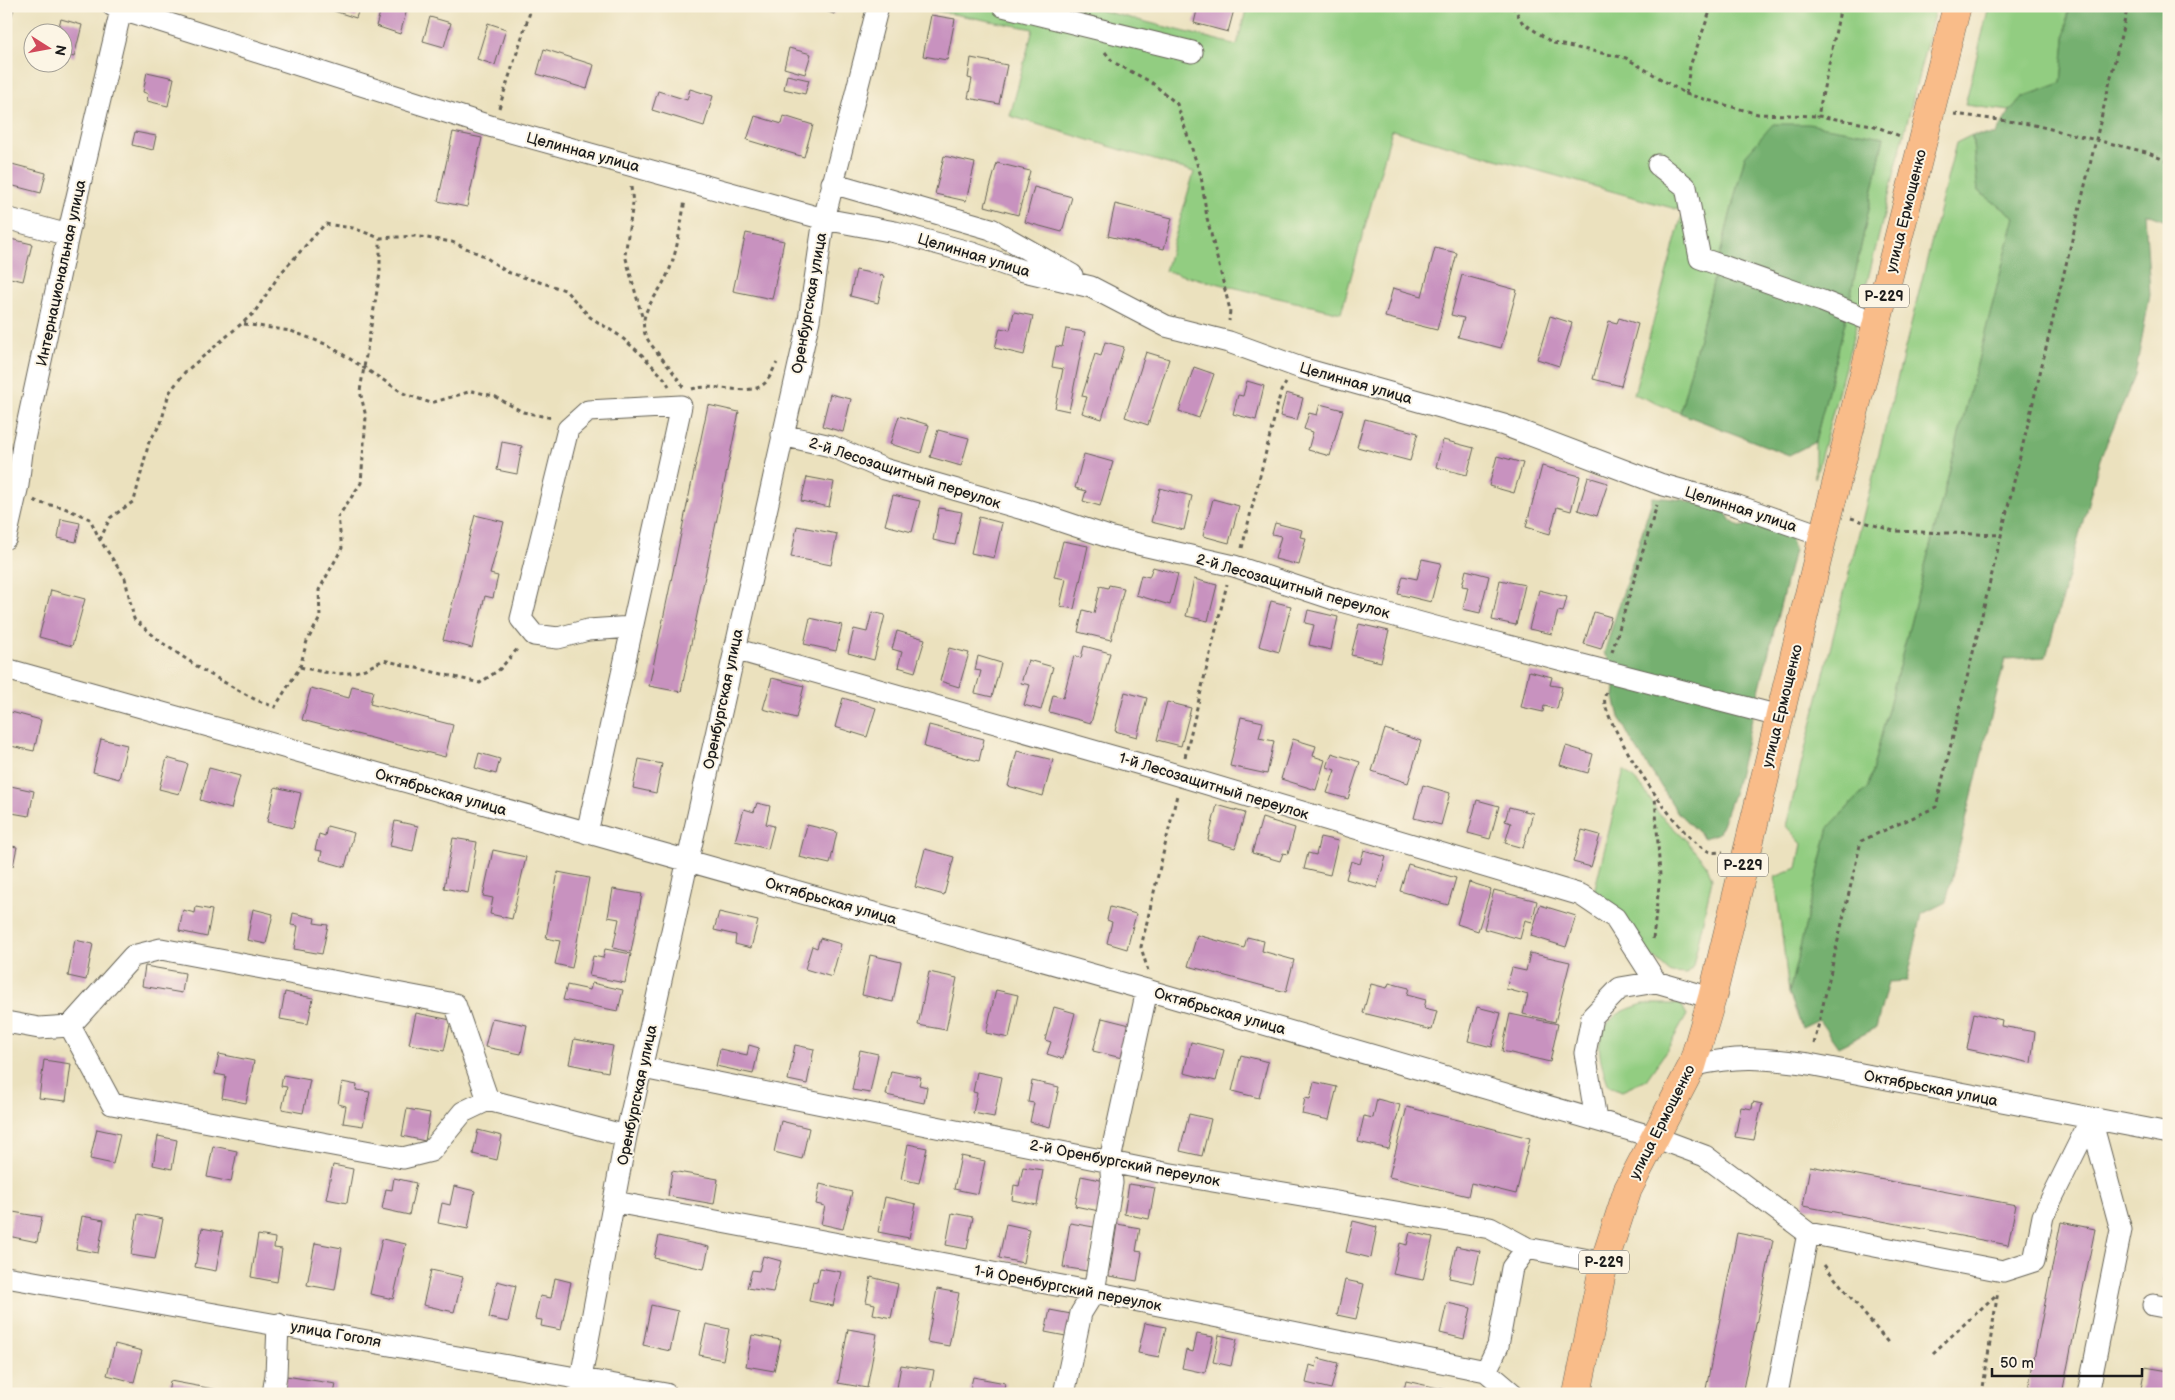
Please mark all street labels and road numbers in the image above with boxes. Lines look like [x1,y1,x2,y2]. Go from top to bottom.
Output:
street label: Целинная улица [524,128,642,177]
street label: улица Ермощенко [1882,147,1931,275]
street label: Интернациональная улица [32,178,91,368]
street label: Целинная улица [915,229,1032,282]
street label: Оренбургская улица [788,231,831,375]
road number: Р-229 [1859,284,1909,308]
street label: Целинная улица [1297,358,1415,409]
street label: 2-й Лесозащитный переулок [806,433,1003,514]
street label: Целинная улица [1683,482,1799,537]
street label: 2-й Лесозащитный переулок [1194,550,1392,623]
street label: Оренбургская улица [699,627,748,771]
street label: улица Ермощенко [1758,642,1807,770]
street label: 1-й Лесозащитный переулок [1117,749,1311,824]
street label: Октябрьская улица [373,765,509,820]
road number: Р-229 [1718,854,1768,876]
street label: Октябрьская улица [763,874,899,929]
street label: Октябрьская улица [1152,984,1288,1039]
street label: Оренбургская улица [613,1023,662,1167]
street label: улица Ермощенко [1625,1062,1700,1183]
street label: Октябрьская улица [1862,1066,2000,1111]
street label: 2-й Оренбургский переулок [1028,1136,1222,1191]
road number: Р-229 [1579,1250,1629,1274]
street label: 1-й Оренбургский переулок [973,1261,1163,1316]
street label: улица Гоголя [289,1317,383,1352]

